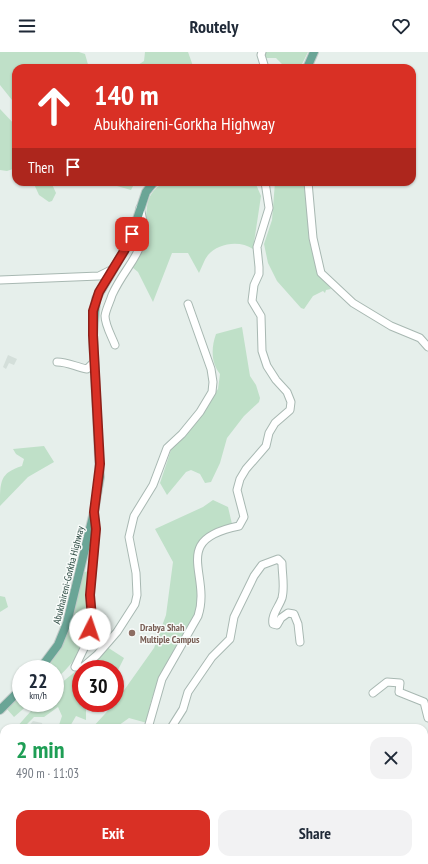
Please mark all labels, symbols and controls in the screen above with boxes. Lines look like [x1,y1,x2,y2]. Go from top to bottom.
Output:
icon: menu [16,15,38,37]
text: Routely [190,15,238,38]
icon: heart [390,15,412,37]
text: 140 m [94,76,158,113]
icon: ahead [28,80,80,132]
text: Abukhaireni-Gorkha Highway [94,112,275,135]
icon: arrive [62,156,84,178]
text: Then [28,158,54,177]
pin [115,217,149,251]
icon: arrive [121,223,143,245]
street label: Abukhaireni-Gorkha Highway [50,525,87,625]
position arrow [69,608,111,650]
place label: Drabya Shah Multiple Campus [140,621,200,646]
marker: Drabya Shah Multiple Campus [127,628,137,638]
speed limit sign: 30 [72,660,124,712]
text: 22 [28,668,48,694]
text: km/h [29,689,47,702]
text: 2 min [16,734,64,765]
button: close [370,737,412,779]
text: 490 m · 11:03 [16,765,79,782]
button: Exit [16,810,210,856]
button: Share [218,810,412,856]

